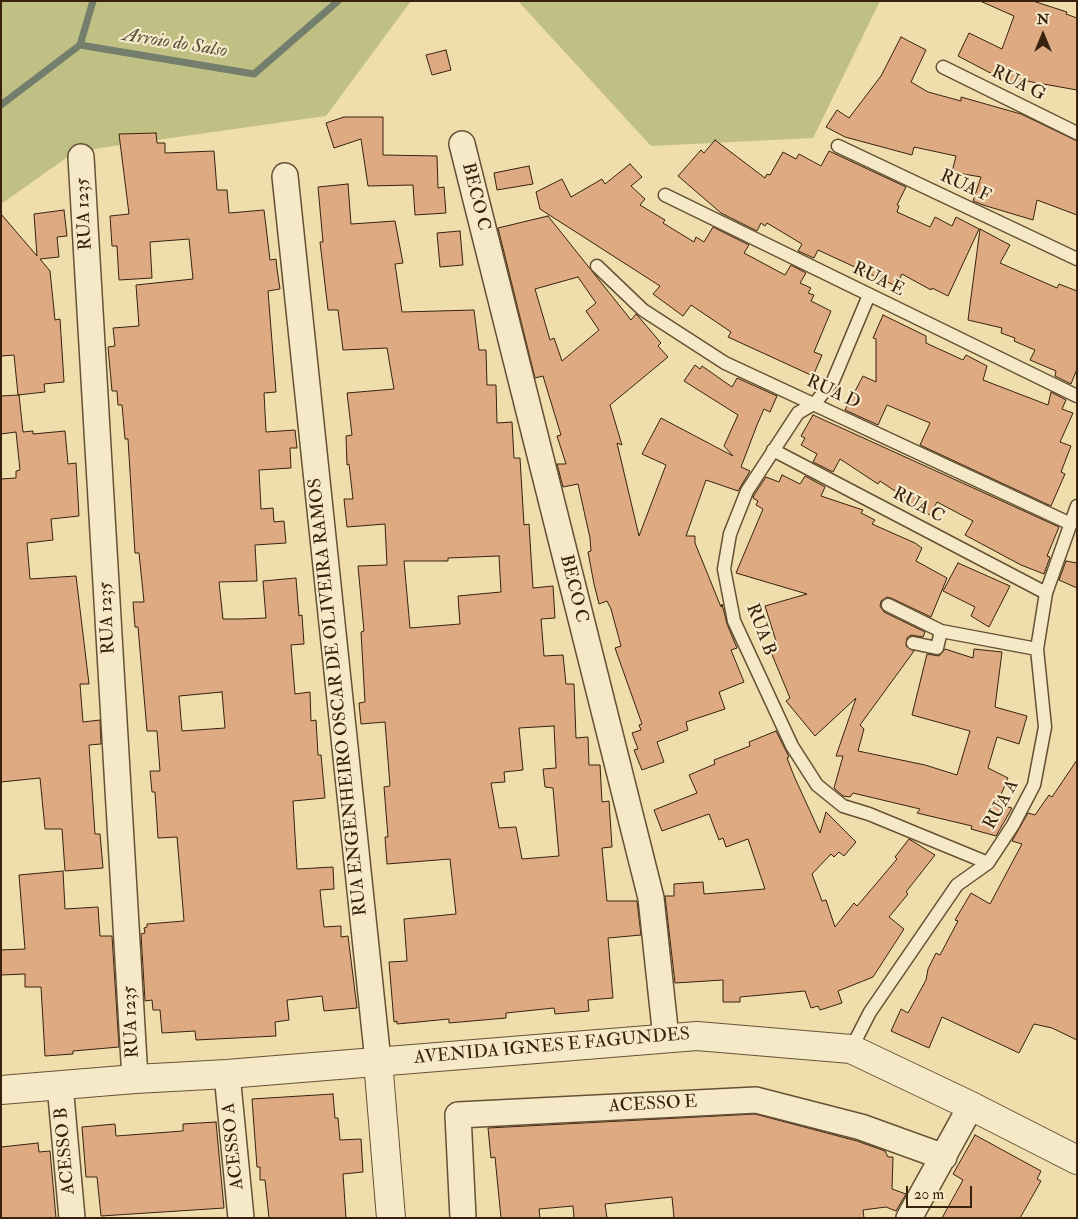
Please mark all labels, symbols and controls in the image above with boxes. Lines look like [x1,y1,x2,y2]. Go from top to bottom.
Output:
north arrow [1018,10,1068,60]
text: N [1037,11,1049,28]
water label: Arroio do Salso [121,25,229,63]
street label: RUA G [988,62,1048,106]
street label: BECO C [456,161,494,233]
street label: RUA F [936,166,994,208]
street label: RUA 1235 [72,177,98,251]
street label: RUA E [848,258,908,302]
street label: RUA D [803,371,863,415]
street label: RUA ENGENHEIRO OSCAR DE OLIVEIRA RAMOS [305,477,373,917]
street label: RUA C [888,483,948,529]
street label: BECO C [554,553,592,625]
street label: RUA 1235 [95,581,121,655]
street label: RUA B [740,601,780,659]
street label: RUA A [980,776,1024,834]
street label: RUA 1235 [119,985,145,1059]
street label: AVENIDA IGNES E FAGUNDES [413,1024,691,1070]
street label: ACESSO E [608,1092,698,1118]
street label: ACESSO A [219,1101,249,1191]
street label: ACESSO B [51,1106,81,1196]
scale bar [908,1176,974,1208]
text: 20 m [914,1185,944,1204]

